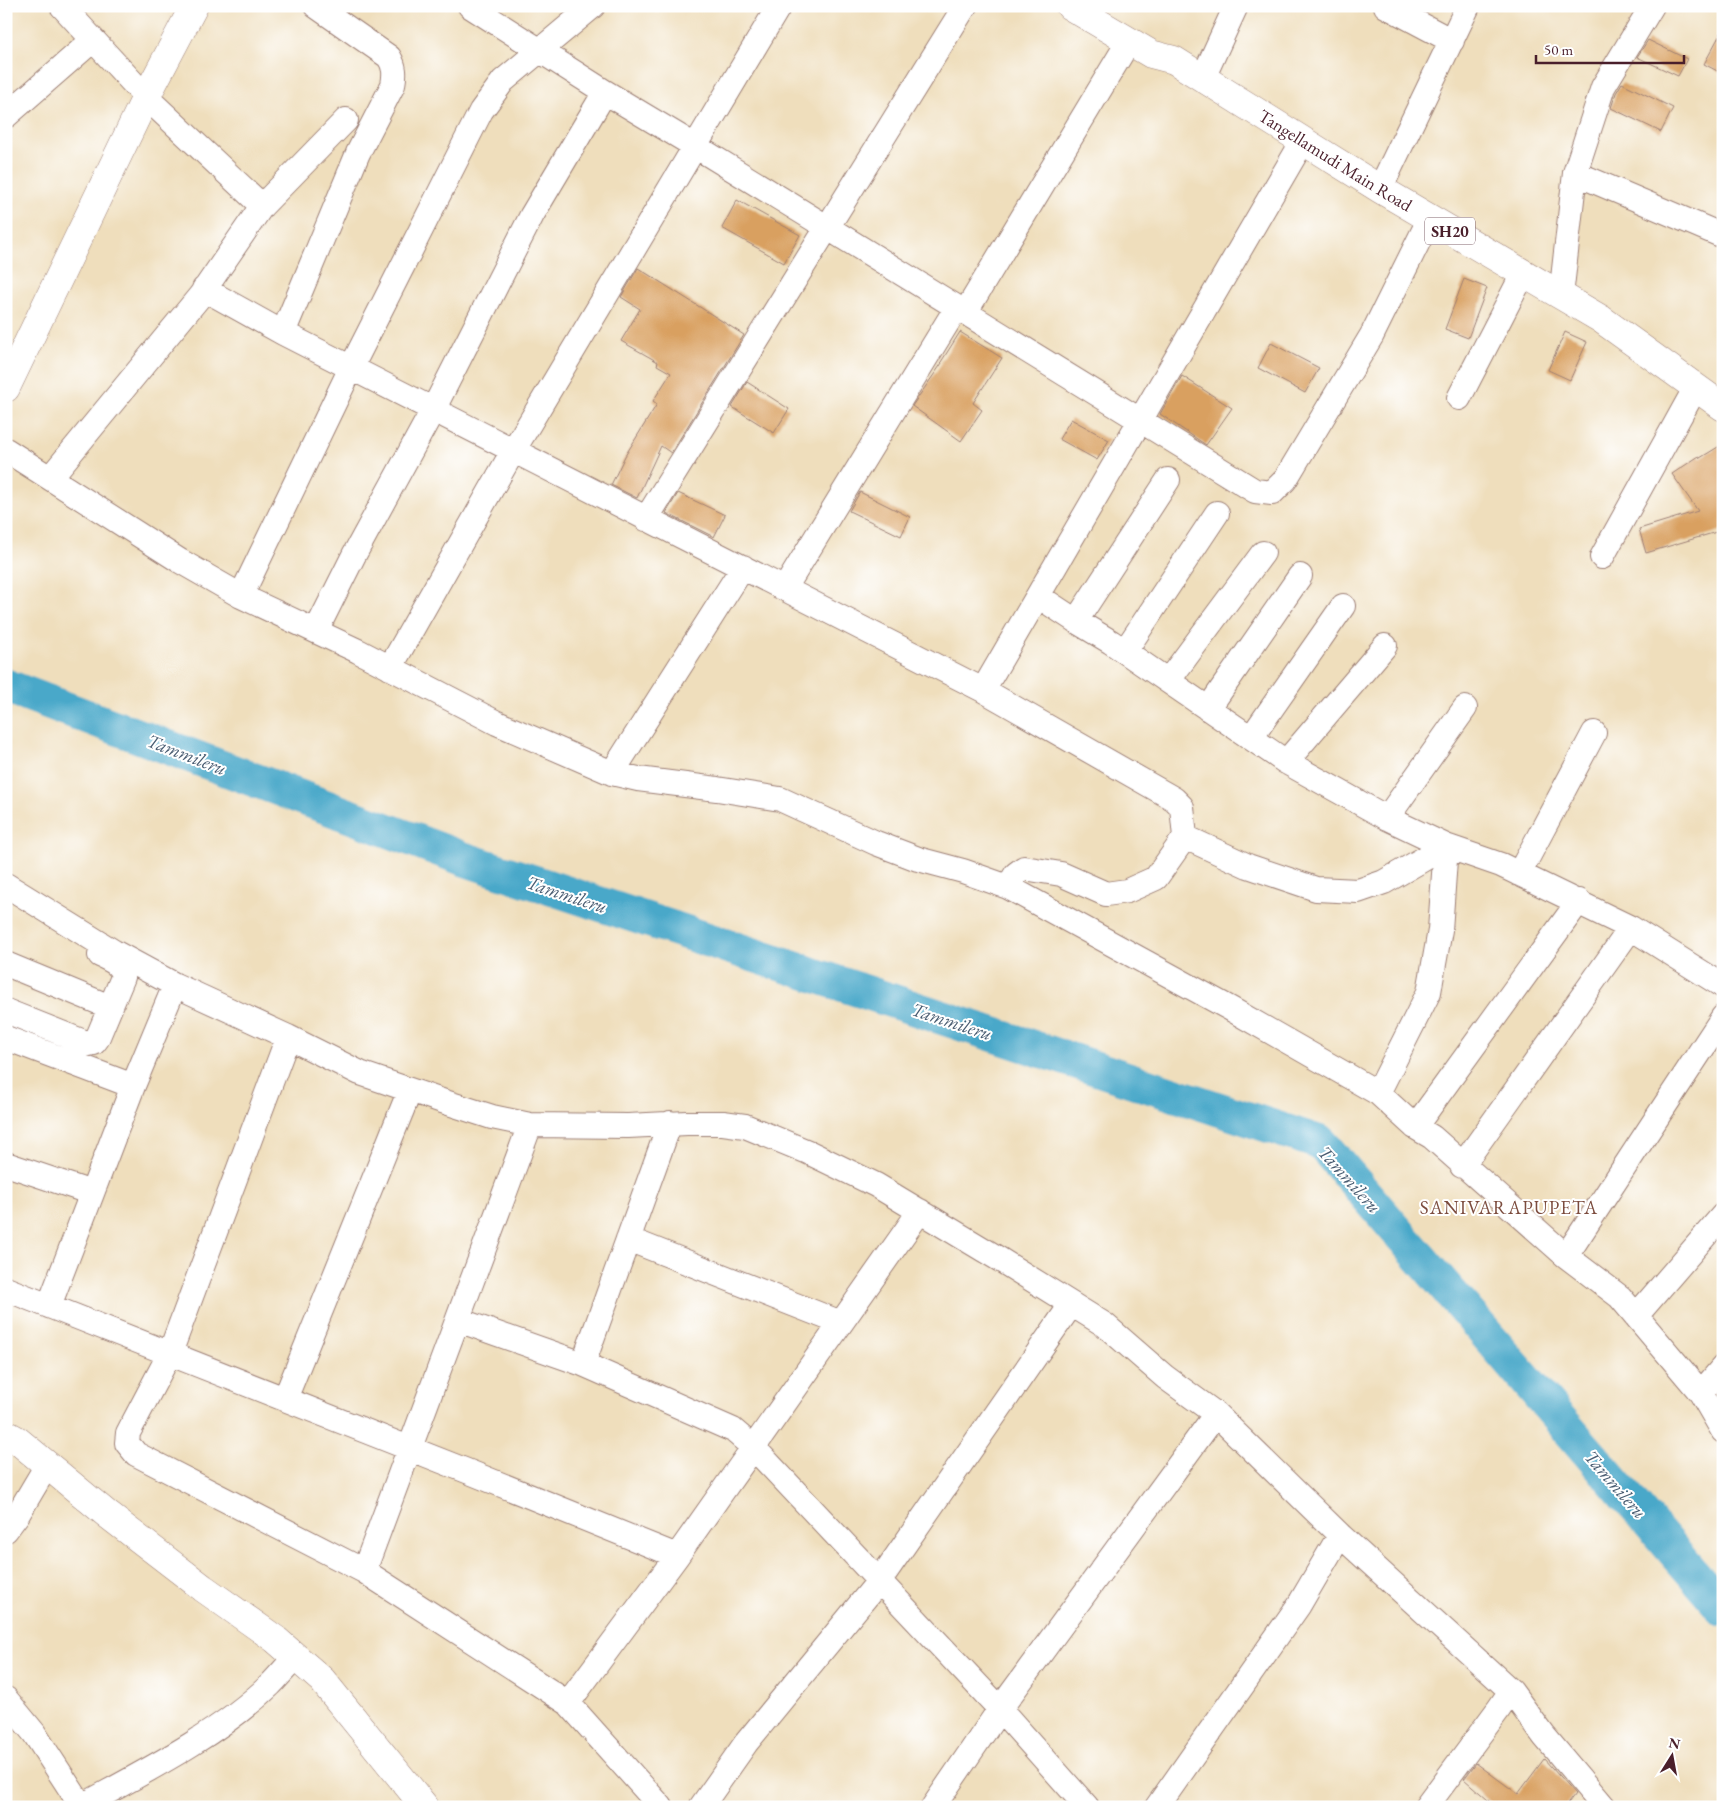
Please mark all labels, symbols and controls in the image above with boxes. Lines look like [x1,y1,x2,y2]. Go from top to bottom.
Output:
scale bar [1536,32,1684,64]
text: 50 m [1544,40,1573,59]
street label: Tangellamudi Main Road [1254,104,1417,217]
road number: SH20 [1425,218,1475,245]
water label: Tammileru [144,728,230,781]
water label: Tammileru [524,870,610,919]
water label: Tammileru [909,997,995,1046]
water label: Tammileru [1313,1140,1387,1218]
district label: SANIVARAPUPETA [1420,1195,1598,1220]
water label: Tammileru [1579,1445,1652,1524]
north arrow [1646,1730,1696,1780]
text: N [1667,1733,1682,1753]

